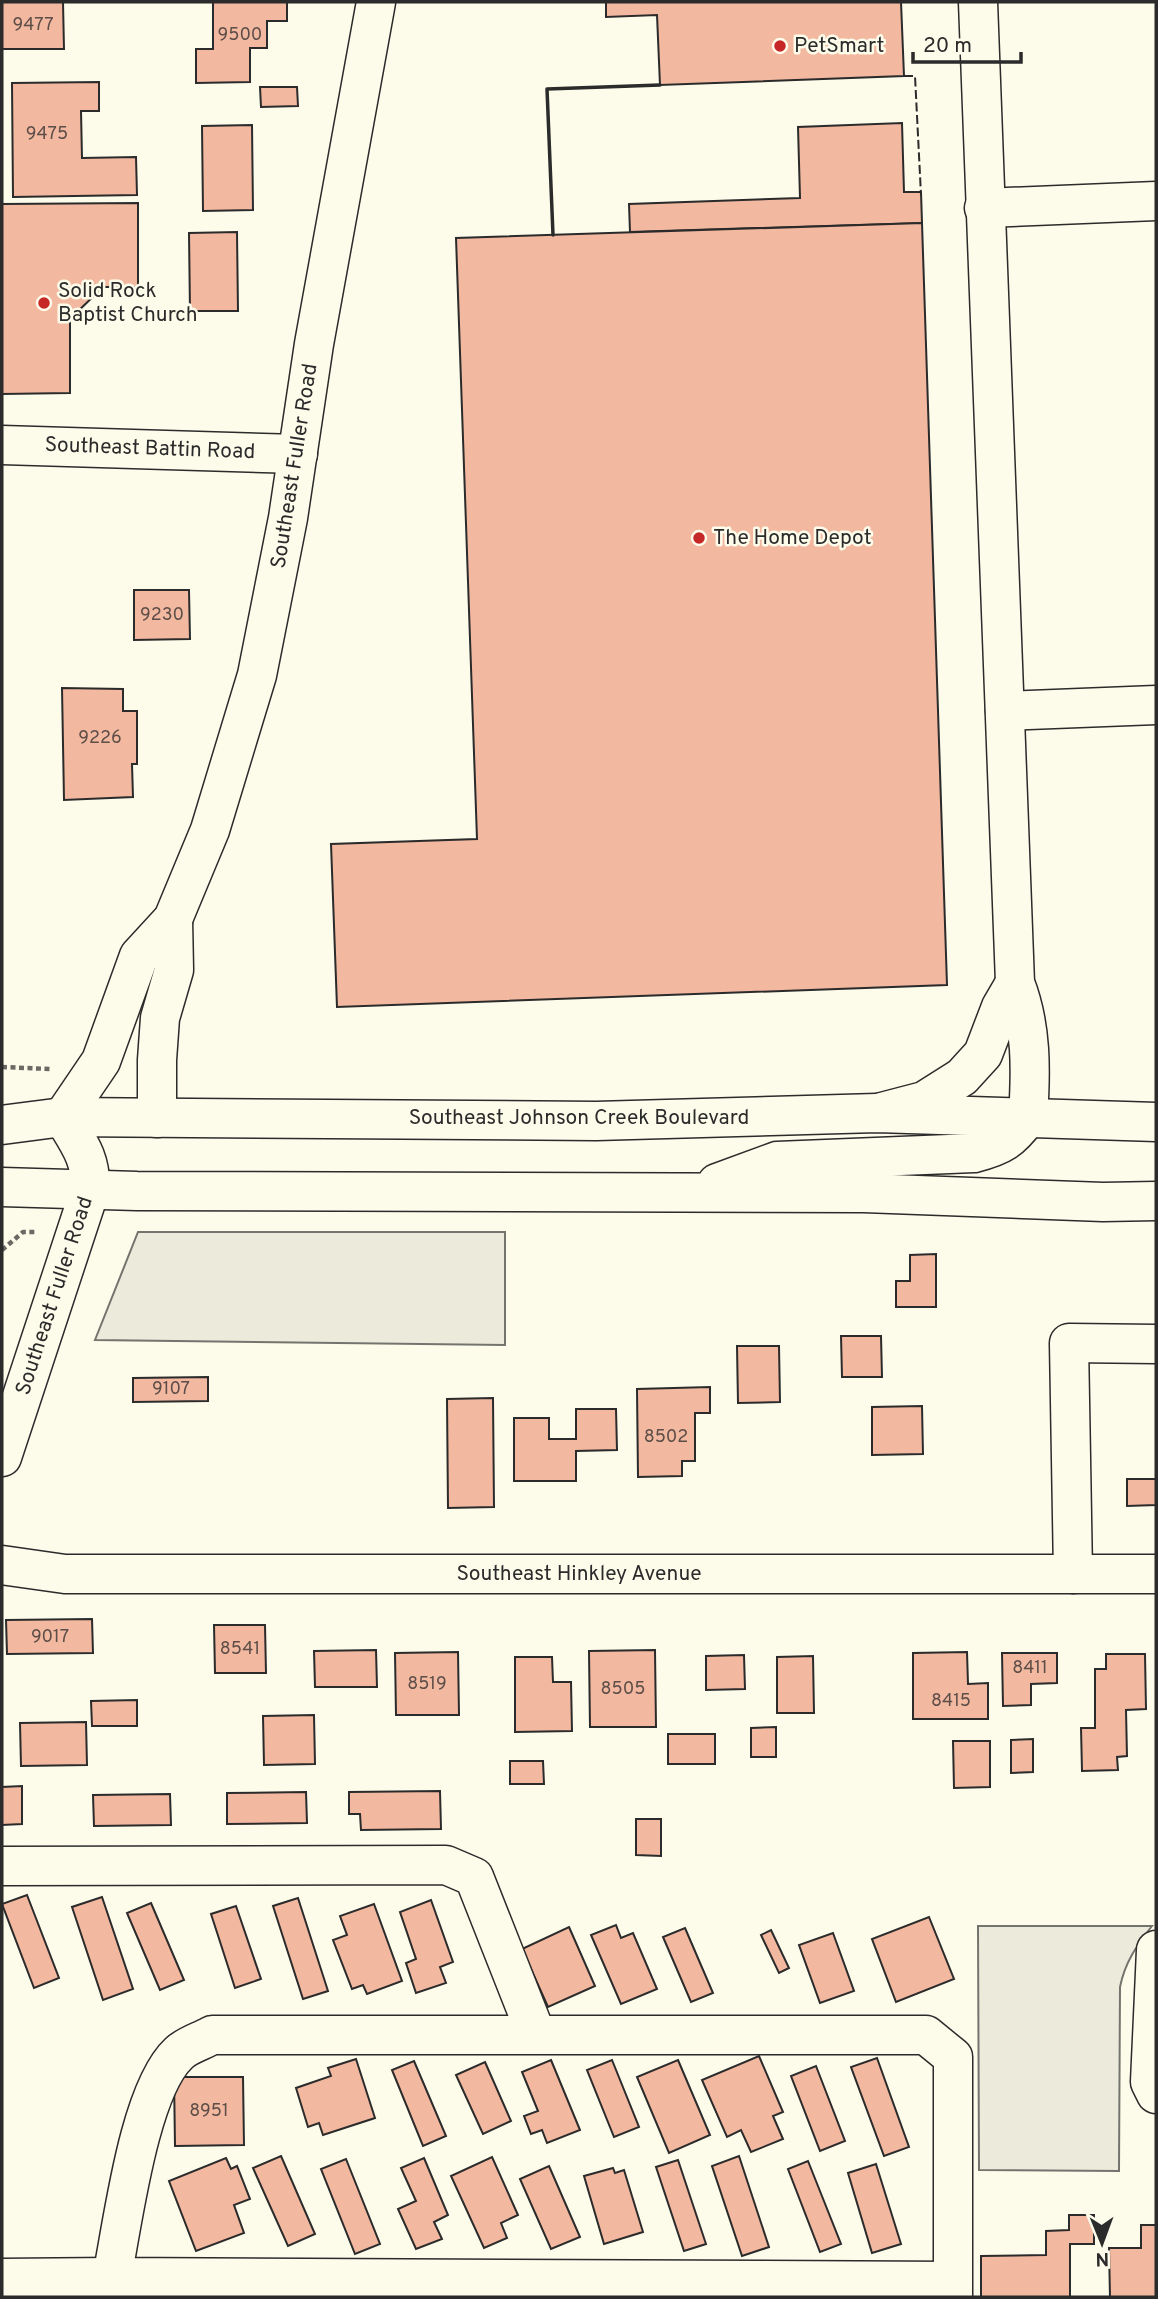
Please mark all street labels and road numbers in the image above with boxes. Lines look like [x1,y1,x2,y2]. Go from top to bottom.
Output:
street label: Southeast Fuller Road [265,362,325,570]
street label: Southeast Battin Road [44,432,256,466]
street label: Southeast Johnson Creek Boulevard [409,1105,749,1132]
street label: Southeast Fuller Road [10,1193,100,1399]
street label: Southeast Hinkley Avenue [457,1561,701,1588]

